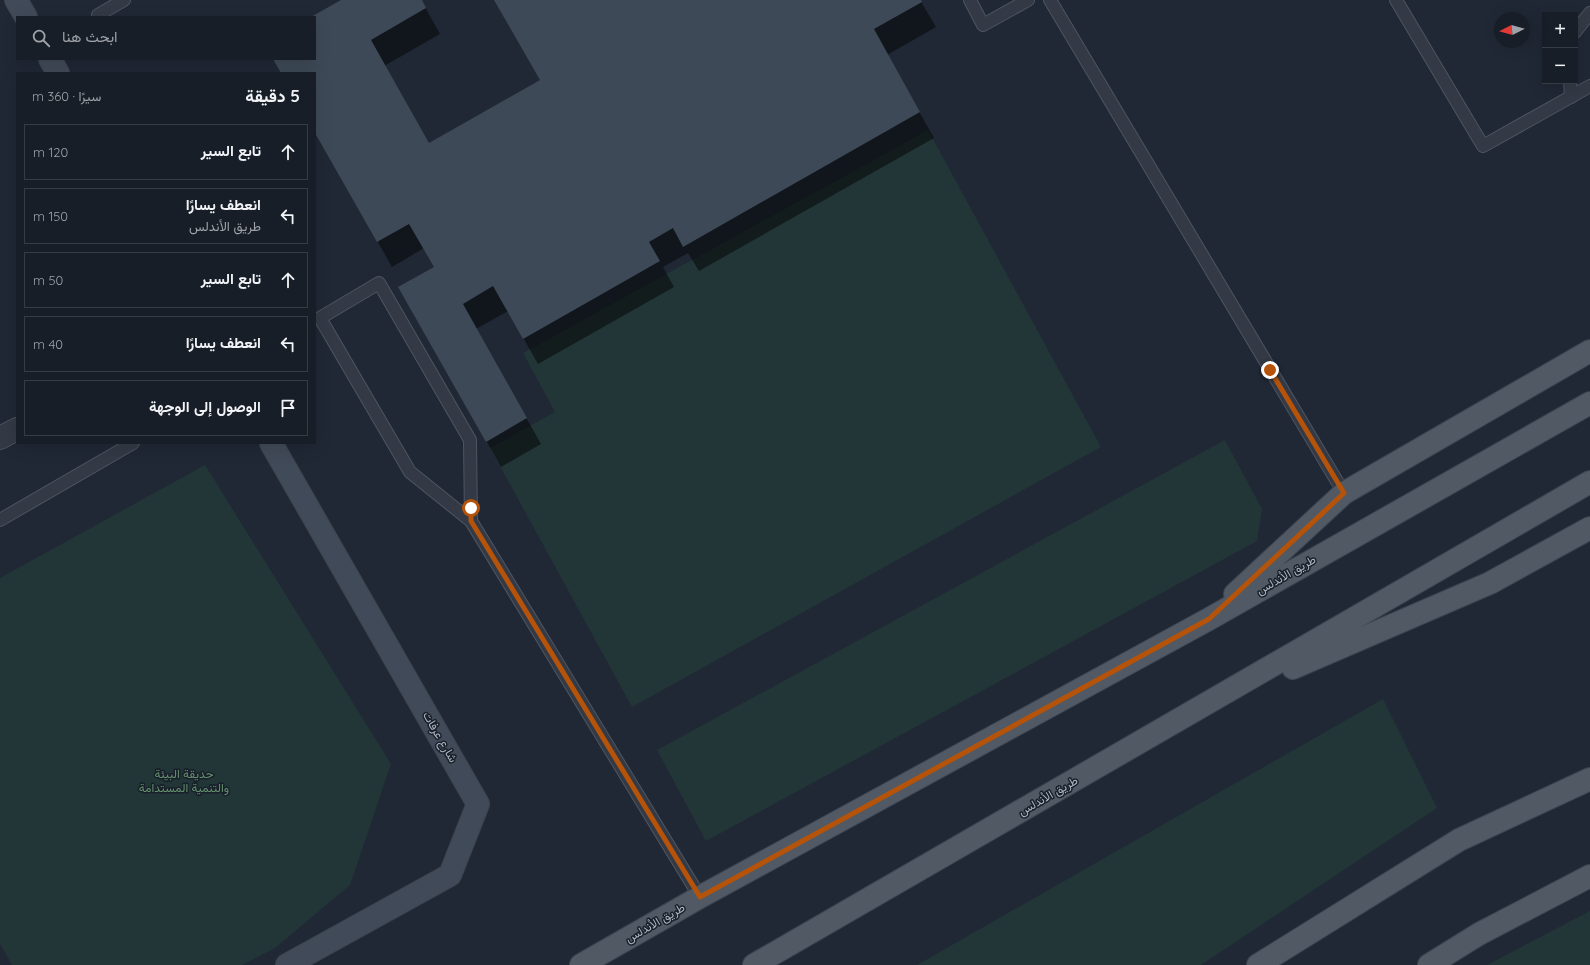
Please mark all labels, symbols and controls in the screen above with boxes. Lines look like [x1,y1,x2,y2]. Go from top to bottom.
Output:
north arrow [1494,12,1530,48]
map controls [1542,12,1578,84]
button: + [1542,12,1578,48]
search box [16,16,316,60]
icon: search [30,27,52,49]
text: ابحث هنا [62,27,118,46]
button: − [1542,48,1578,84]
text: 5 دقيقة [245,85,300,106]
text: سيرًا · 360 m [32,88,101,104]
text: تابع السير [201,141,261,160]
icon: ahead [277,141,299,163]
text: 120 m [33,144,68,160]
text: انعطف يسارًا [186,195,261,214]
icon: left [277,205,299,227]
text: 150 m [33,208,68,224]
text: طريق الأندلس [189,218,261,234]
text: تابع السير [201,269,261,288]
icon: ahead [277,269,299,291]
text: 50 m [33,272,63,288]
text: انعطف يسارًا [186,333,261,352]
icon: left [277,333,299,355]
text: 40 m [33,336,63,352]
route end [1261,361,1279,379]
text: الوصول إلى الوجهة [149,397,261,416]
icon: arrive [277,397,299,419]
route start [462,499,480,517]
street label: طريق الأندلس [1253,551,1319,599]
street label: شارع عرفات [418,708,461,766]
park label: حديقة البيئة والتنمية المستدامة [139,766,229,796]
street label: طريق الأندلس [1015,772,1081,820]
street label: طريق الأندلس [622,899,688,947]

